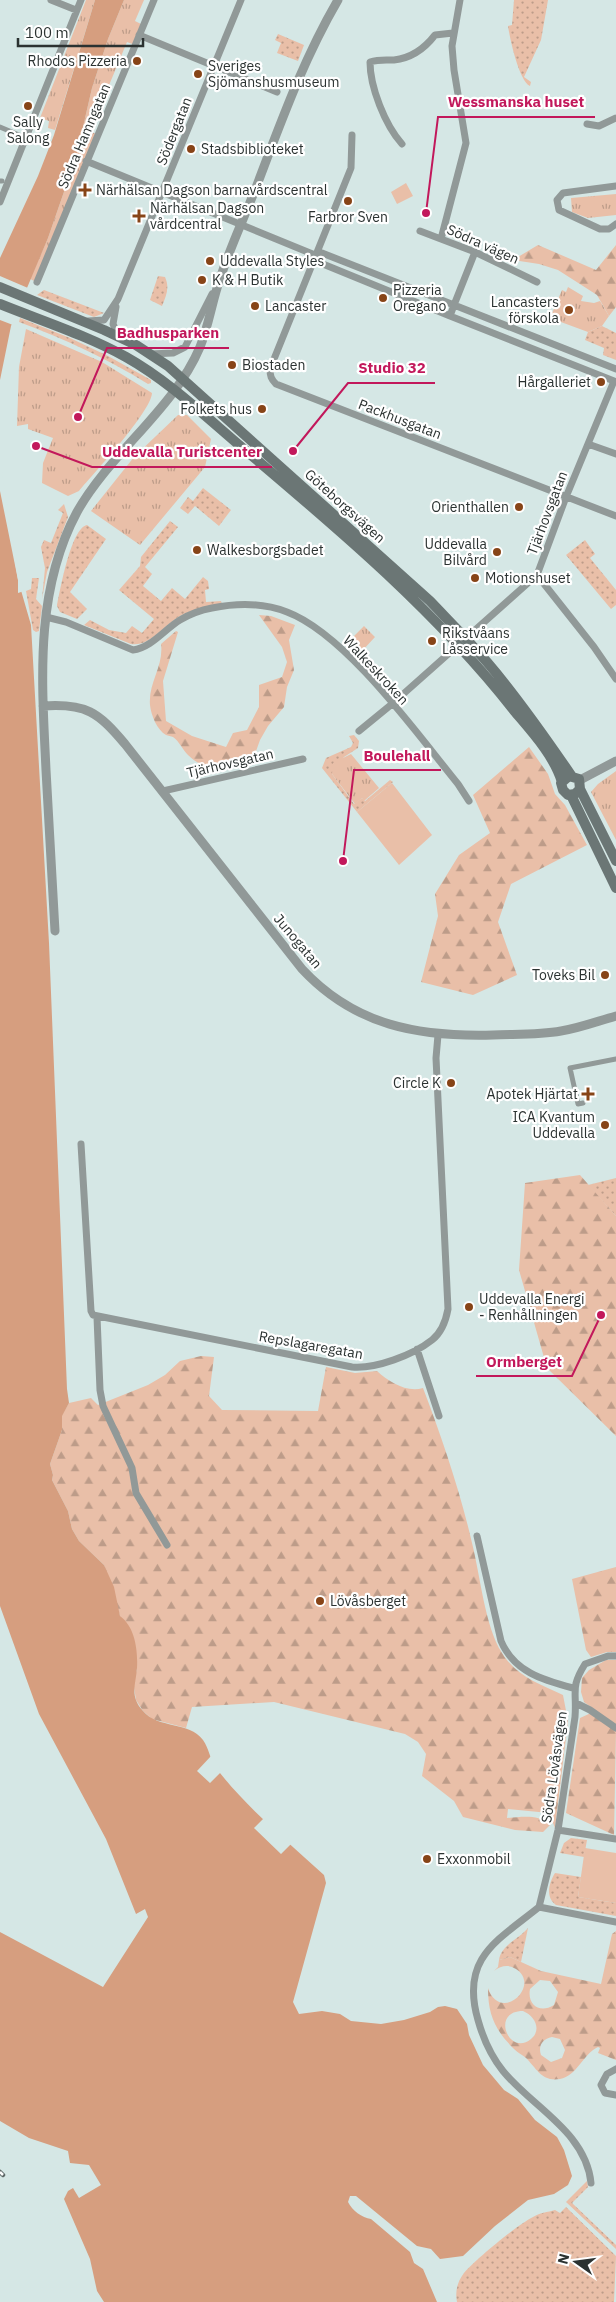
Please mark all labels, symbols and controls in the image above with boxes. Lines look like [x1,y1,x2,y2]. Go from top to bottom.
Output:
scale bar [18,15,142,47]
text: 100 m [25,23,69,42]
place label: Rhodos Pizzeria [28,52,128,70]
marker: Rhodos Pizzeria [131,55,143,67]
place label: Sveriges Sjömanshusmuseum [208,57,340,91]
marker: Sveriges Sjömanshusmuseum [192,68,204,80]
street label: Södra Hamngatan [54,81,114,191]
callout: Wessmanska huset [438,87,595,117]
text: Wessmanska huset [448,92,584,111]
street label: Södergatan [152,94,196,168]
marker: Sally Salong [22,100,34,112]
place label: Sally Salong [7,113,50,147]
place label: Stadsbiblioteket [201,140,304,158]
marker: Stadsbiblioteket [185,143,197,155]
place label: Närhälsan Dagson barnavårdscentral [96,181,328,199]
marker: Närhälsan Dagson barnavårdscentral [78,183,92,197]
marker: Farbror Sven [342,195,354,207]
place label: Närhälsan Dagson vårdcentral [150,199,264,233]
place label: Farbror Sven [308,208,388,226]
marker: Närhälsan Dagson vårdcentral [132,209,146,223]
street label: Södra vägen [444,220,522,268]
place label: Uddevalla Styles [220,252,324,270]
marker: Uddevalla Styles [204,255,216,267]
place label: K & H Butik [212,271,284,289]
marker: K & H Butik [196,274,208,286]
place label: Pizzeria Oregano [393,281,446,315]
marker: Pizzeria Oregano [377,292,389,304]
place label: Lancasters förskola [491,293,560,327]
place label: Lancaster [265,297,326,315]
marker: Lancaster [249,300,261,312]
marker: Lancasters förskola [563,304,575,316]
callout: Badhusparken [107,318,229,348]
text: Badhusparken [117,323,219,342]
callout: Studio 32 [348,353,435,383]
place label: Biostaden [242,356,305,374]
text: Studio 32 [358,358,426,377]
marker: Biostaden [226,359,238,371]
place label: Hårgalleriet [518,373,591,391]
marker: Hårgalleriet [595,376,607,388]
street label: Packhusgatan [356,395,444,443]
place label: Folkets hus [180,400,252,418]
marker: Folkets hus [256,403,268,415]
callout: Uddevalla Turistcenter [92,437,272,467]
text: Uddevalla Turistcenter [102,442,262,461]
street label: Göteborgsvägen [301,465,389,547]
street label: Tjärhovsgatan [523,468,571,558]
place label: Orienthallen [431,498,509,516]
marker: Orienthallen [513,501,525,513]
place label: Uddevalla Bilvård [424,535,488,569]
place label: Walkesborgsbadet [207,541,324,559]
marker: Walkesborgsbadet [191,544,203,556]
marker: Uddevalla Bilvård [491,546,503,558]
place label: Motionshuset [485,569,571,587]
marker: Motionshuset [469,572,481,584]
place label: Rikstvåans Låsservice [442,624,510,658]
street label: Walkeskroken [339,632,413,708]
marker: Rikstvåans Låsservice [426,635,438,647]
callout: Boulehall [354,740,441,770]
street label: Tjärhovsgatan [185,744,275,782]
text: Boulehall [364,746,431,765]
street label: Junogatan [270,910,326,972]
place label: Toveks Bil [532,966,595,984]
marker: Toveks Bil [599,969,611,981]
place label: Circle K [393,1074,441,1092]
marker: Circle K [445,1077,457,1089]
place label: Apotek Hjärtat [486,1085,578,1103]
marker: Apotek Hjärtat [582,1088,594,1100]
place label: ICA Kvantum Uddevalla [512,1108,596,1142]
marker: ICA Kvantum Uddevalla [599,1119,611,1131]
place label: Uddevalla Energi - Renhållningen [479,1290,584,1324]
marker: Uddevalla Energi - Renhållningen [463,1301,475,1313]
street label: Repslagaregatan [258,1327,364,1363]
callout: Ormberget [476,1346,572,1376]
text: Ormberget [486,1352,562,1371]
place label: Lövåsberget [330,1592,406,1610]
marker: Lövåsberget [314,1595,326,1607]
street label: Södra Lövåsvägen [537,1710,571,1824]
place label: Exxonmobil [437,1850,511,1868]
marker: Exxonmobil [421,1853,433,1865]
north arrow [551,2237,601,2287]
text: N [553,2252,573,2266]

